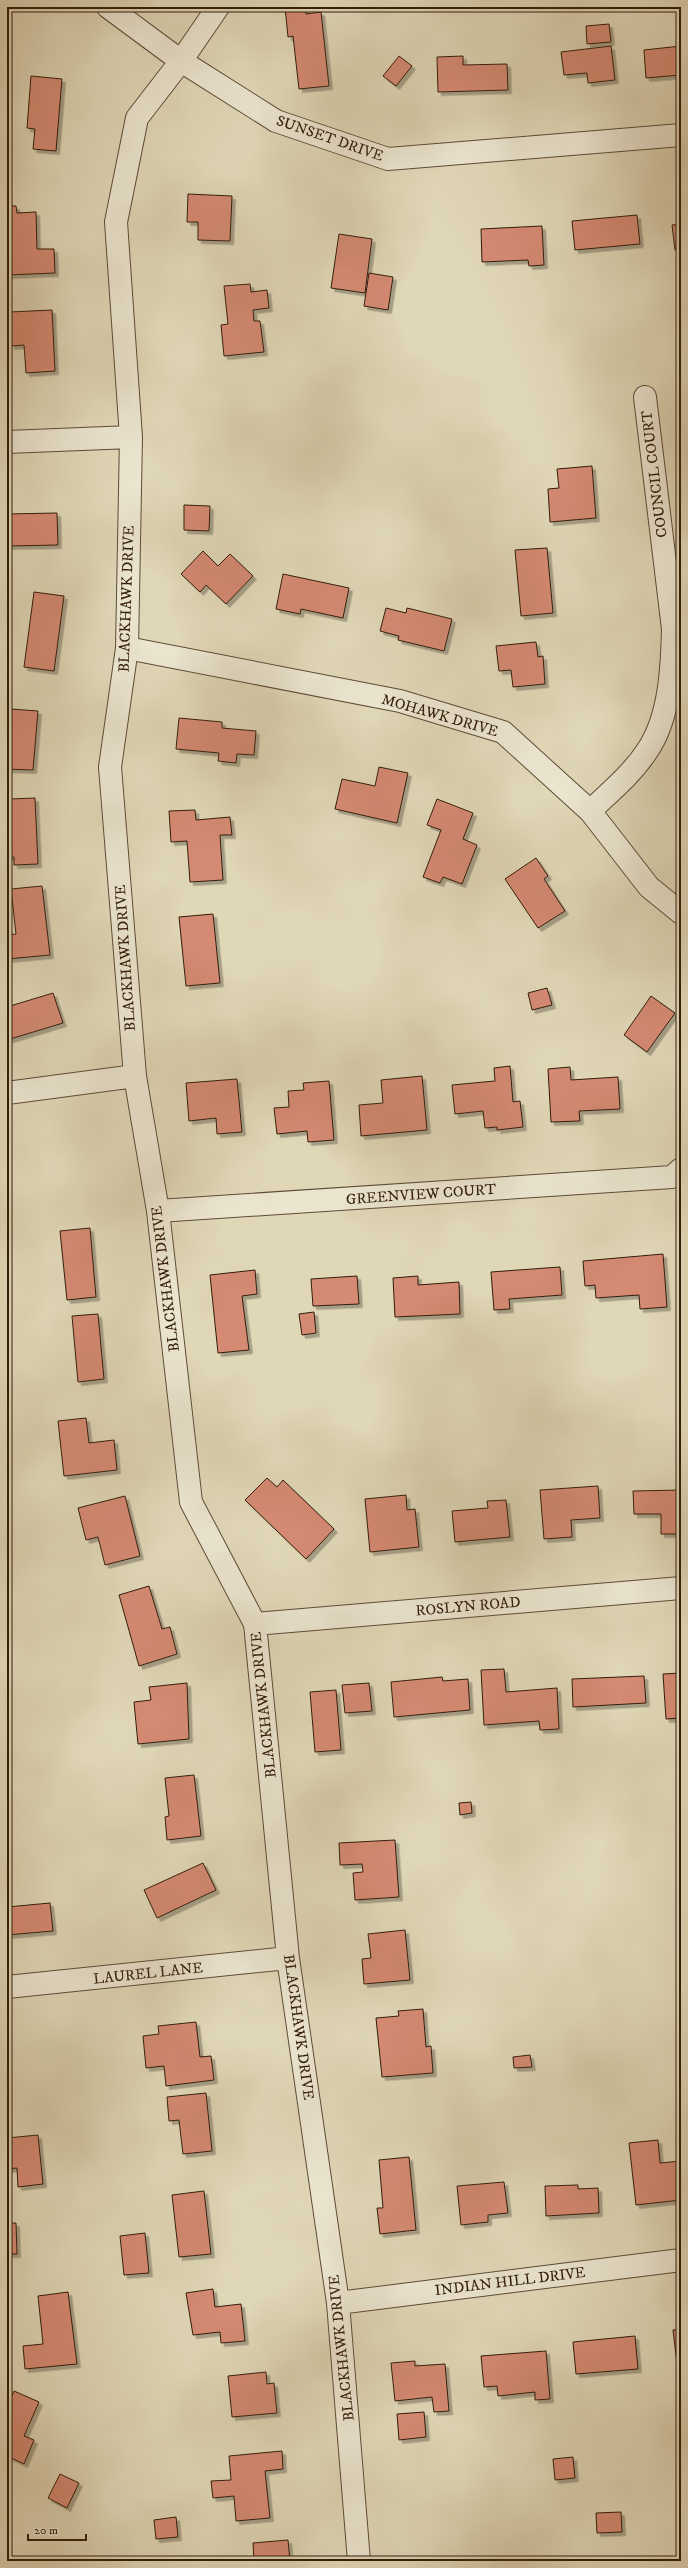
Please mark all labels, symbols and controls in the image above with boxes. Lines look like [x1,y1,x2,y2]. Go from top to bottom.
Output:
street label: SUNSET DRIVE [274,111,386,166]
street label: COUNCIL COURT [637,409,672,539]
street label: BLACKHAWK DRIVE [114,525,139,673]
street label: MOHAWK DRIVE [379,690,501,741]
street label: BLACKHAWK DRIVE [111,884,140,1032]
street label: GREENVIEW COURT [345,1180,498,1209]
street label: BLACKHAWK DRIVE [147,1204,184,1353]
street label: ROSLYN ROAD [415,1592,521,1621]
street label: BLACKHAWK DRIVE [246,1631,281,1779]
street label: BLACKHAWK DRIVE [279,1953,318,2102]
street label: LAUREL LANE [92,1958,204,1989]
street label: INDIAN HILL DRIVE [434,2263,587,2300]
street label: BLACKHAWK DRIVE [324,2274,359,2422]
scale bar [28,2516,86,2542]
text: 20 m [34,2523,58,2538]

